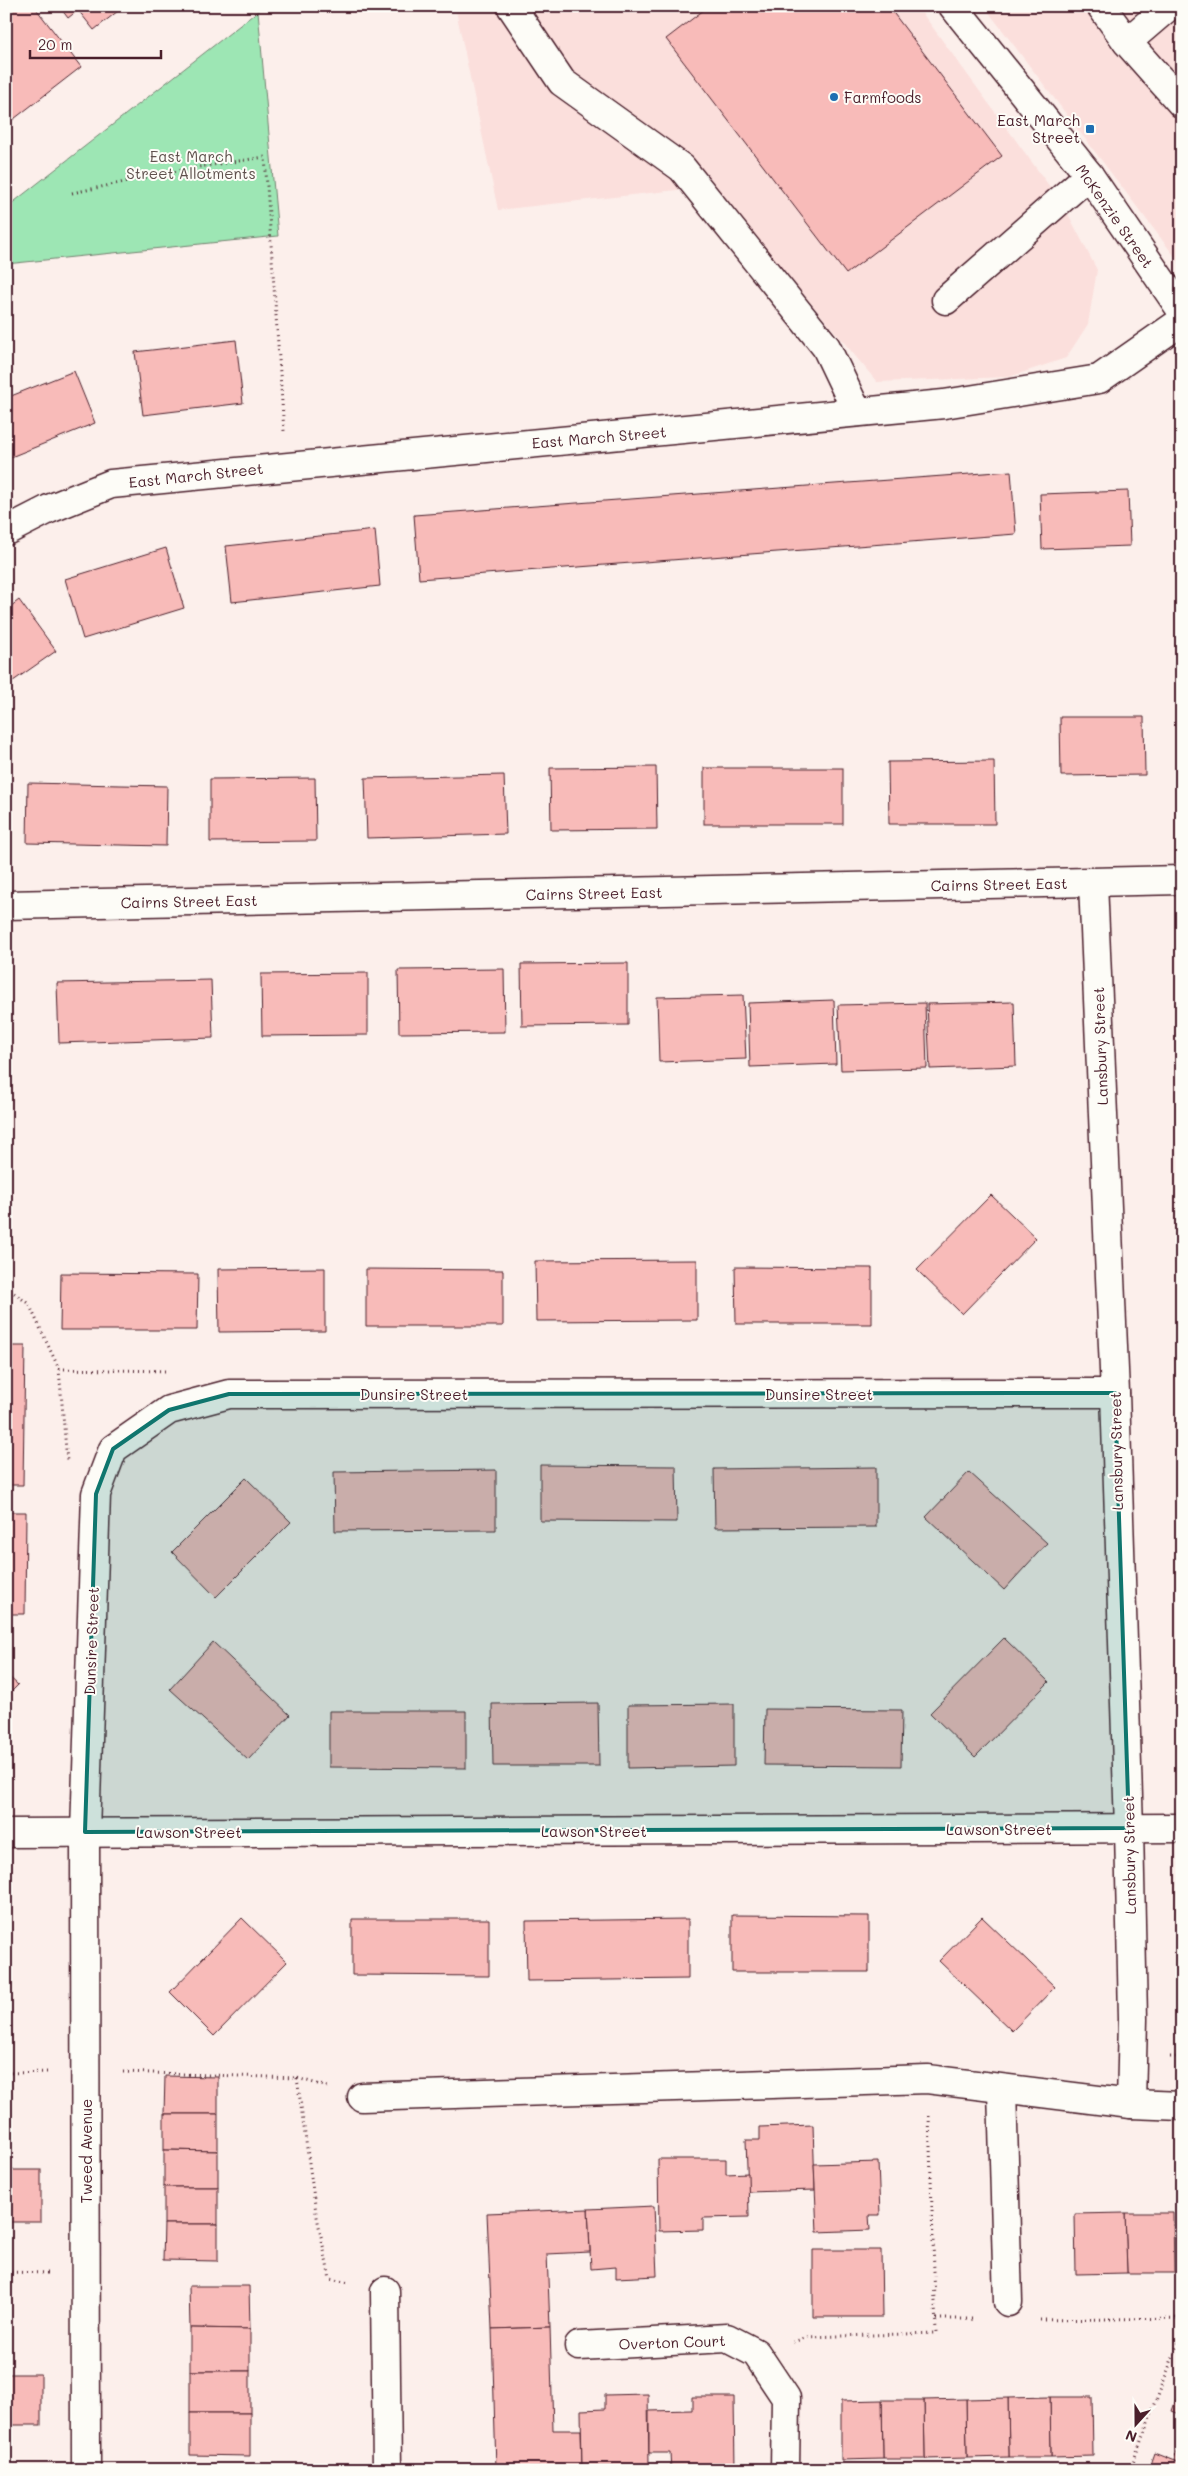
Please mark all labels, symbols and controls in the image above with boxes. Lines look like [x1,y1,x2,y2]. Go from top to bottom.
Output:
scale bar [30,28,161,60]
text: 20 m [38,34,72,54]
place label: Farmfoods [844,87,922,107]
marker: Farmfoods [828,91,840,103]
place label: East March Street [997,110,1080,147]
marker: East March Street [1084,123,1096,135]
park label: East March Street Allotments [126,146,256,183]
street label: McKenzie Street [1072,160,1158,272]
street label: East March Street [531,421,667,453]
street label: East March Street [128,458,264,492]
street label: Cairns Street East [930,873,1068,895]
street label: Cairns Street East [525,882,663,904]
street label: Cairns Street East [120,890,258,912]
street label: Lansbury Street [1088,986,1112,1106]
street label: Dunsire Street [360,1384,468,1404]
street label: Dunsire Street [765,1384,873,1404]
street label: Lansbury Street [1105,1392,1127,1510]
street label: Dunsire Street [79,1587,103,1695]
street label: Lansbury Street [1118,1796,1140,1914]
street label: Lawson Street [946,1819,1052,1839]
street label: Lawson Street [541,1821,647,1841]
street label: Lawson Street [136,1822,242,1842]
street label: Tweed Avenue [76,2099,96,2203]
street label: Overton Court [618,2330,726,2354]
north arrow [1110,2398,1160,2448]
text: N [1123,2426,1140,2447]

